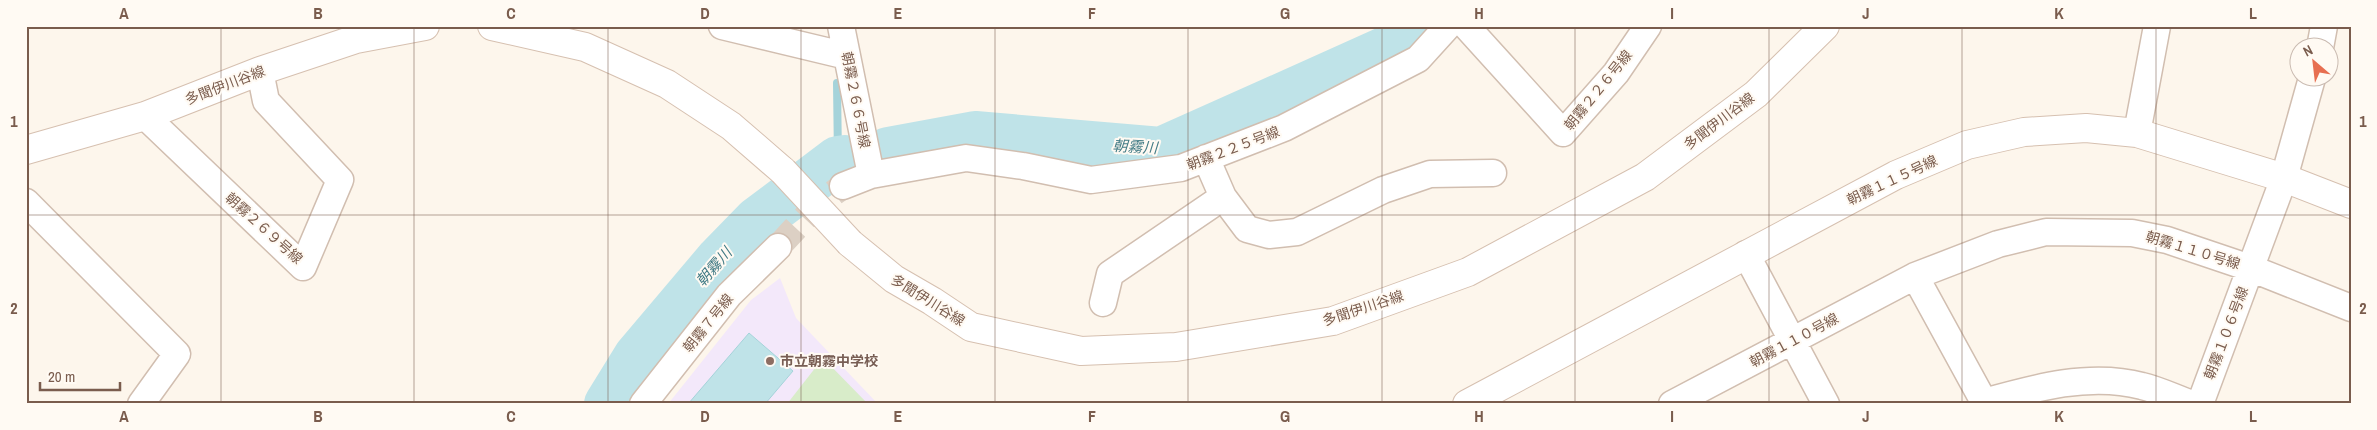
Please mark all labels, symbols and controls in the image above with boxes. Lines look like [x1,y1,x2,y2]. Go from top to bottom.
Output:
text: A [119,2,129,24]
text: B [313,2,323,24]
text: C [506,2,516,24]
text: D [700,2,710,24]
text: E [894,2,903,24]
text: F [1088,2,1096,24]
text: G [1280,2,1290,24]
text: H [1474,2,1484,24]
text: I [1670,2,1674,24]
text: J [1862,2,1870,24]
text: K [2054,2,2064,24]
text: L [2249,2,2257,24]
north arrow [2290,38,2340,88]
text: N [2300,41,2316,60]
street label: 朝霧２２６号線 [1560,46,1636,134]
street label: 朝霧２６６号線 [838,50,874,150]
street label: 多聞伊川谷線 [183,62,267,108]
street label: 多聞伊川谷線 [1680,89,1758,153]
text: 1 [10,110,18,132]
text: 1 [2359,110,2367,132]
street label: 朝霧２２５号線 [1184,122,1282,174]
water label: 朝霧川 [1112,135,1160,158]
street label: 朝霧１１５号線 [1844,151,1940,209]
street label: 朝霧２６９号線 [222,189,306,267]
street label: 朝霧１１０号線 [2144,227,2242,273]
water label: 朝霧川 [691,241,738,291]
street label: 多聞伊川谷線 [888,270,968,330]
street label: 朝霧１０６号線 [2200,284,2252,382]
street label: 多聞伊川谷線 [1320,286,1406,330]
street label: 朝霧７号線 [679,290,737,356]
text: 2 [10,297,18,319]
text: 2 [2359,297,2367,319]
street label: 朝霧１１０号線 [1747,309,1841,371]
place label: 市立朝霧中学校 [780,352,878,370]
marker: 市立朝霧中学校 [764,355,776,367]
scale bar [40,360,120,392]
text: 20 m [48,366,75,387]
text: A [119,405,129,427]
text: B [313,405,323,427]
text: C [506,405,516,427]
text: D [700,405,710,427]
text: E [894,405,903,427]
text: F [1088,405,1096,427]
text: G [1280,405,1290,427]
text: H [1474,405,1484,427]
text: I [1670,405,1674,427]
text: J [1862,405,1870,427]
text: K [2054,405,2064,427]
text: L [2249,405,2257,427]

